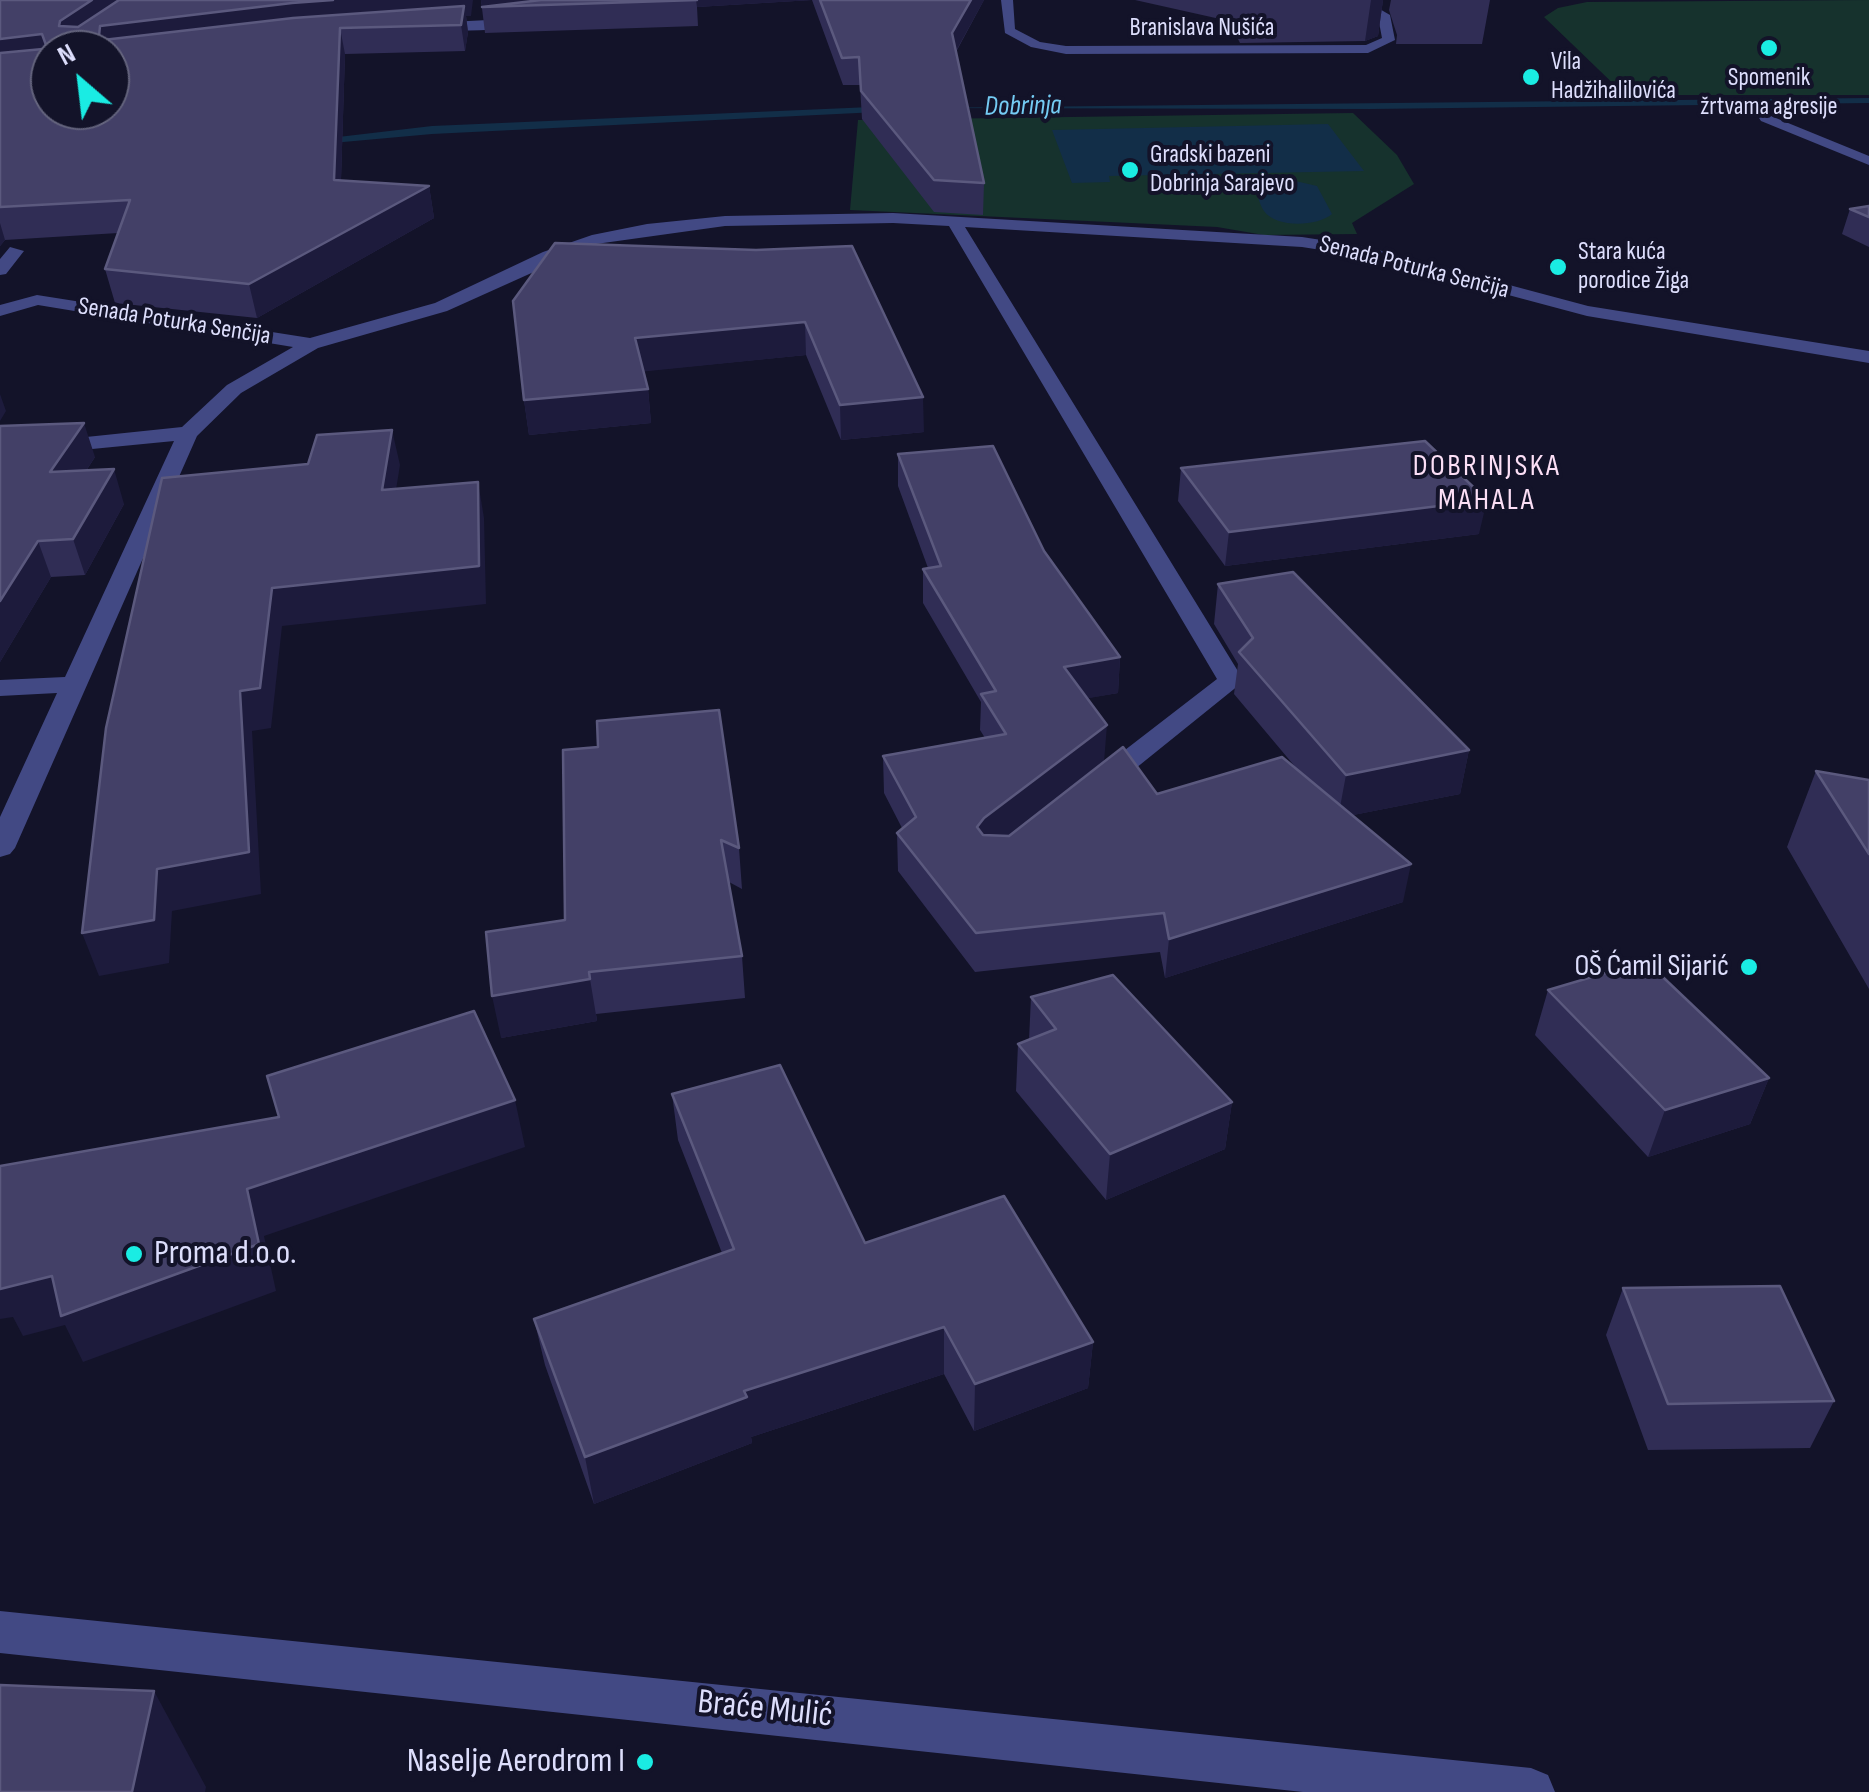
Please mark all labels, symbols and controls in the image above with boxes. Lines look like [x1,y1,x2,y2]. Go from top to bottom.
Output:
street label: Branislava Nušića [1130,14,1274,44]
north arrow [30,30,130,130]
text: N [52,37,81,73]
marker: Spomenik žrtvama agresije [1758,37,1780,59]
place label: Vila Hadžihalilovića [1551,48,1676,107]
place label: Spomenik žrtvama agresije [1700,64,1838,123]
marker: Vila Hadžihalilovića [1520,66,1542,88]
water label: Dobrinja [984,90,1062,124]
place label: Gradski bazeni Dobrinja Sarajevo [1150,141,1295,200]
marker: Gradski bazeni Dobrinja Sarajevo [1119,159,1141,181]
street label: Senada Poturka Senčija [1316,230,1512,306]
place label: Stara kuća porodice Žiga [1578,238,1689,297]
marker: Stara kuća porodice Žiga [1547,256,1569,278]
street label: Senada Poturka Senčija [76,292,272,352]
district label: DOBRINJSKA MAHALA [1413,449,1561,520]
place label: OŠ Ćamil Sijarić [1574,949,1729,985]
marker: OŠ Ćamil Sijarić [1738,956,1760,978]
place label: Proma d.o.o. [154,1233,297,1275]
marker: Proma d.o.o. [123,1243,145,1265]
street label: Braće Mulić [696,1682,834,1738]
place label: Naselje Aerodrom I [407,1741,625,1783]
marker: Naselje Aerodrom I [634,1751,656,1773]

